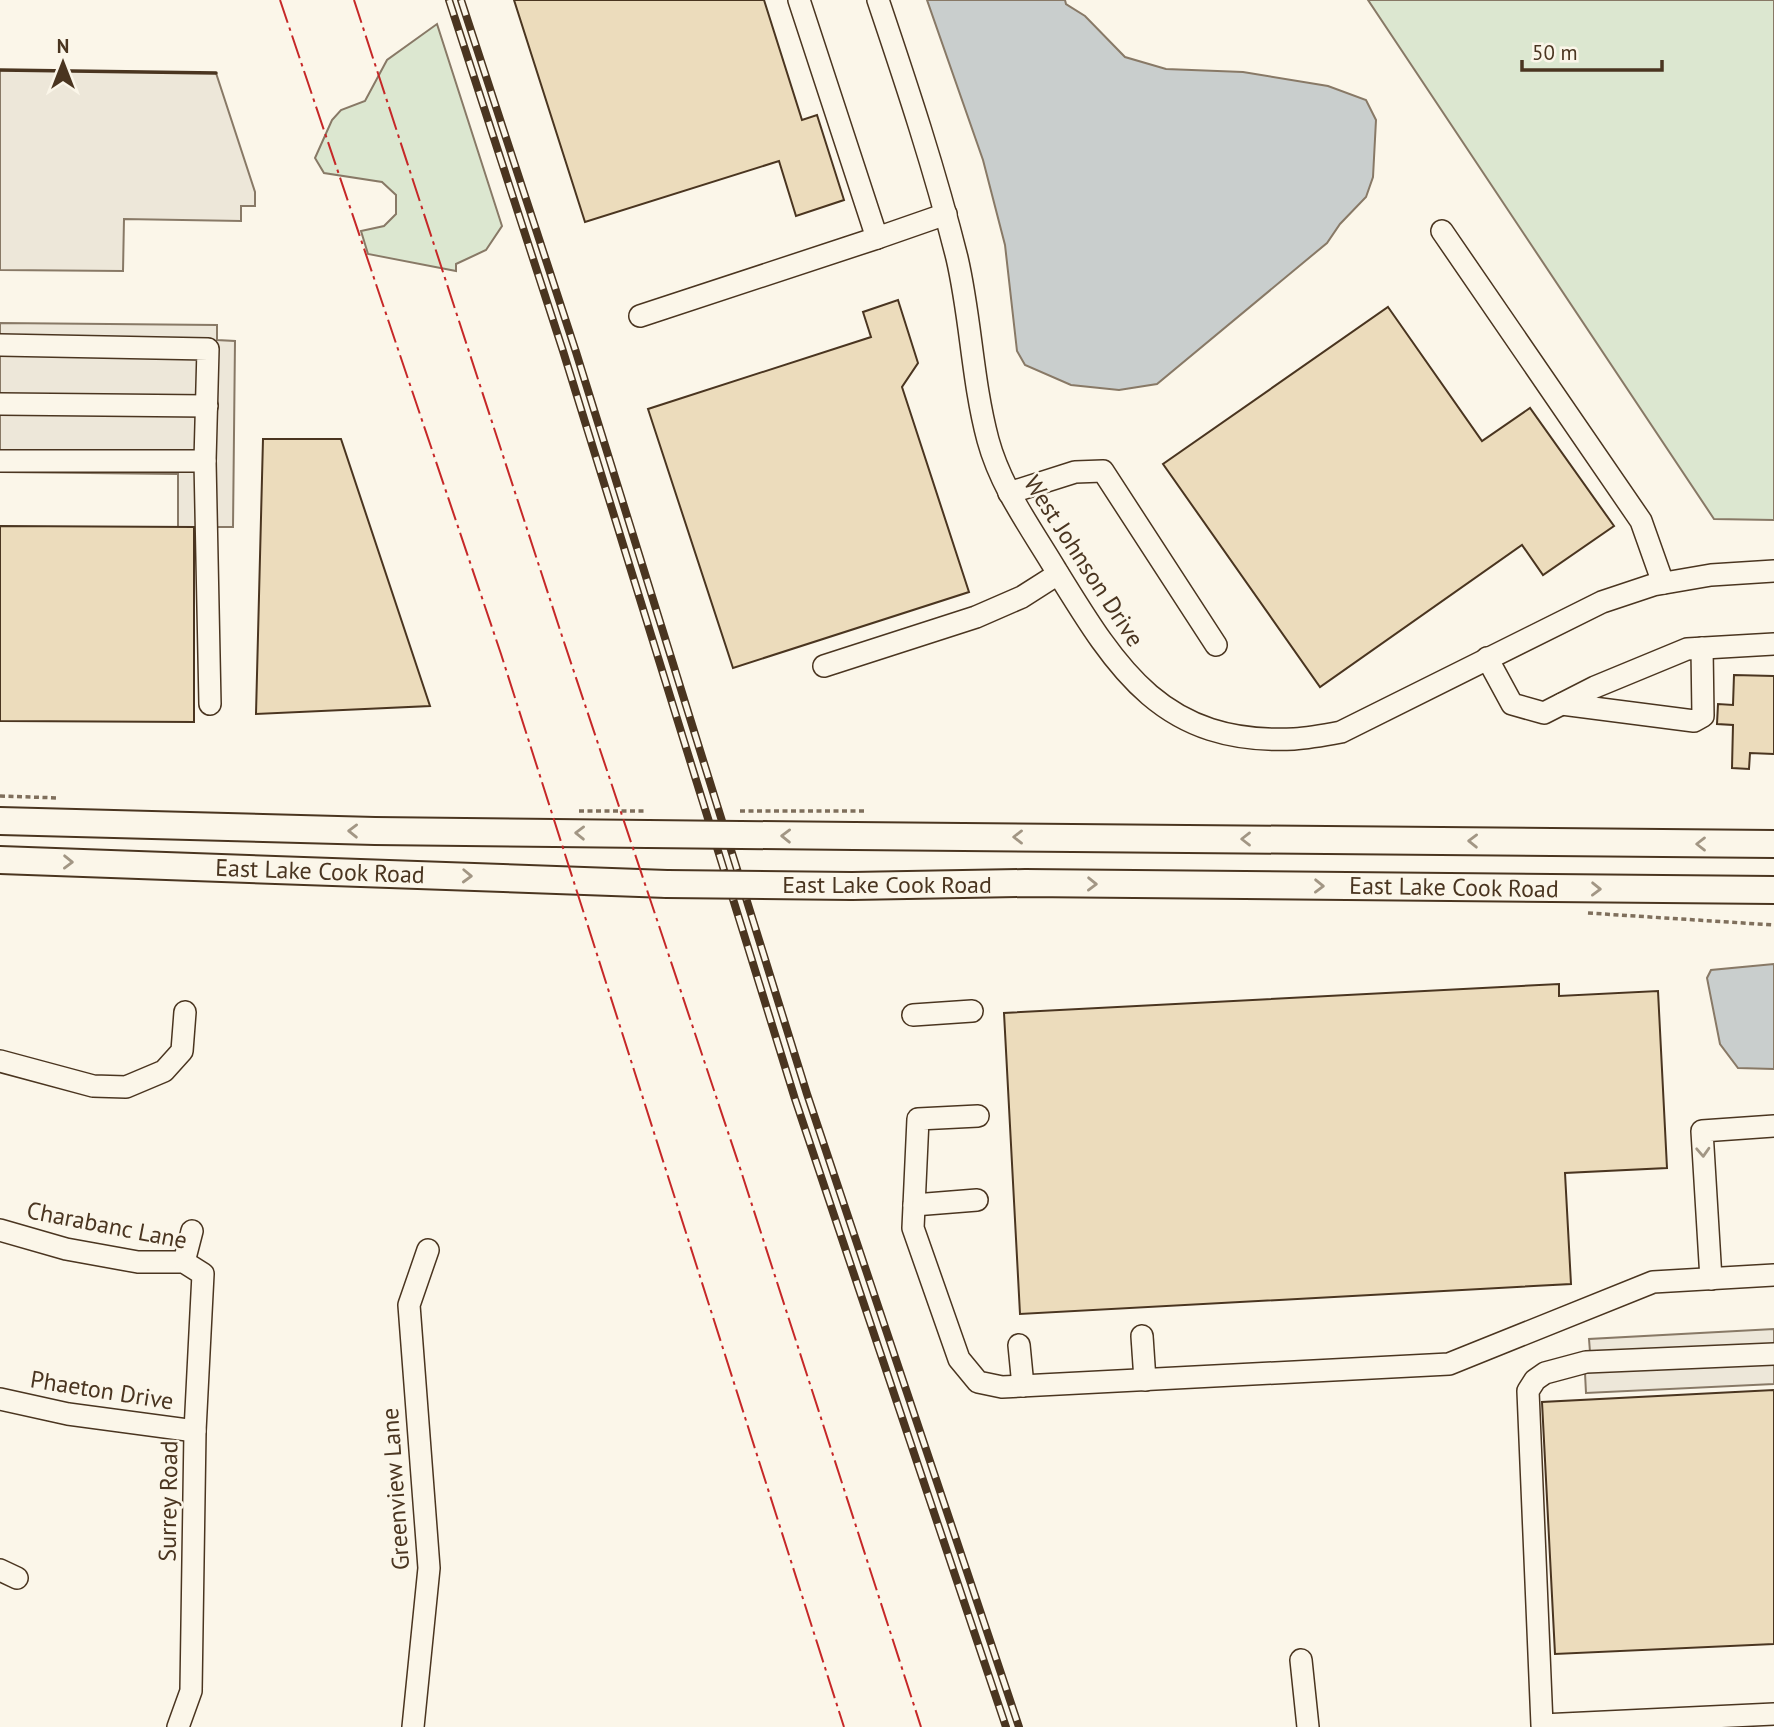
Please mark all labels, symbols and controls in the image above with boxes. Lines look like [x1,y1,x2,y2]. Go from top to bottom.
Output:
north arrow [28,28,98,98]
scale bar [1522,28,1662,72]
text: N [57,34,69,58]
text: 50 m [1532,39,1578,66]
street label: West Johnson Drive [1017,469,1151,653]
one-way arrow [347,823,358,838]
one-way arrow [574,825,585,841]
one-way arrow [780,828,791,843]
one-way arrow [1013,829,1023,845]
one-way arrow [1240,831,1251,847]
one-way arrow [1468,834,1479,849]
one-way arrow [1695,836,1706,852]
street label: East Lake Cook Road [215,852,425,890]
one-way arrow [63,854,74,869]
one-way arrow [462,869,473,884]
street label: East Lake Cook Road [782,869,992,900]
street label: East Lake Cook Road [1349,870,1559,904]
one-way arrow [1087,876,1098,891]
one-way arrow [1315,878,1325,894]
one-way arrow [1591,881,1602,897]
one-way arrow [1696,1147,1711,1158]
street label: Charabanc Lane [24,1194,190,1256]
street label: Phaeton Drive [28,1363,176,1417]
street label: Greenview Lane [374,1407,416,1571]
street label: Surrey Road [151,1440,185,1562]

